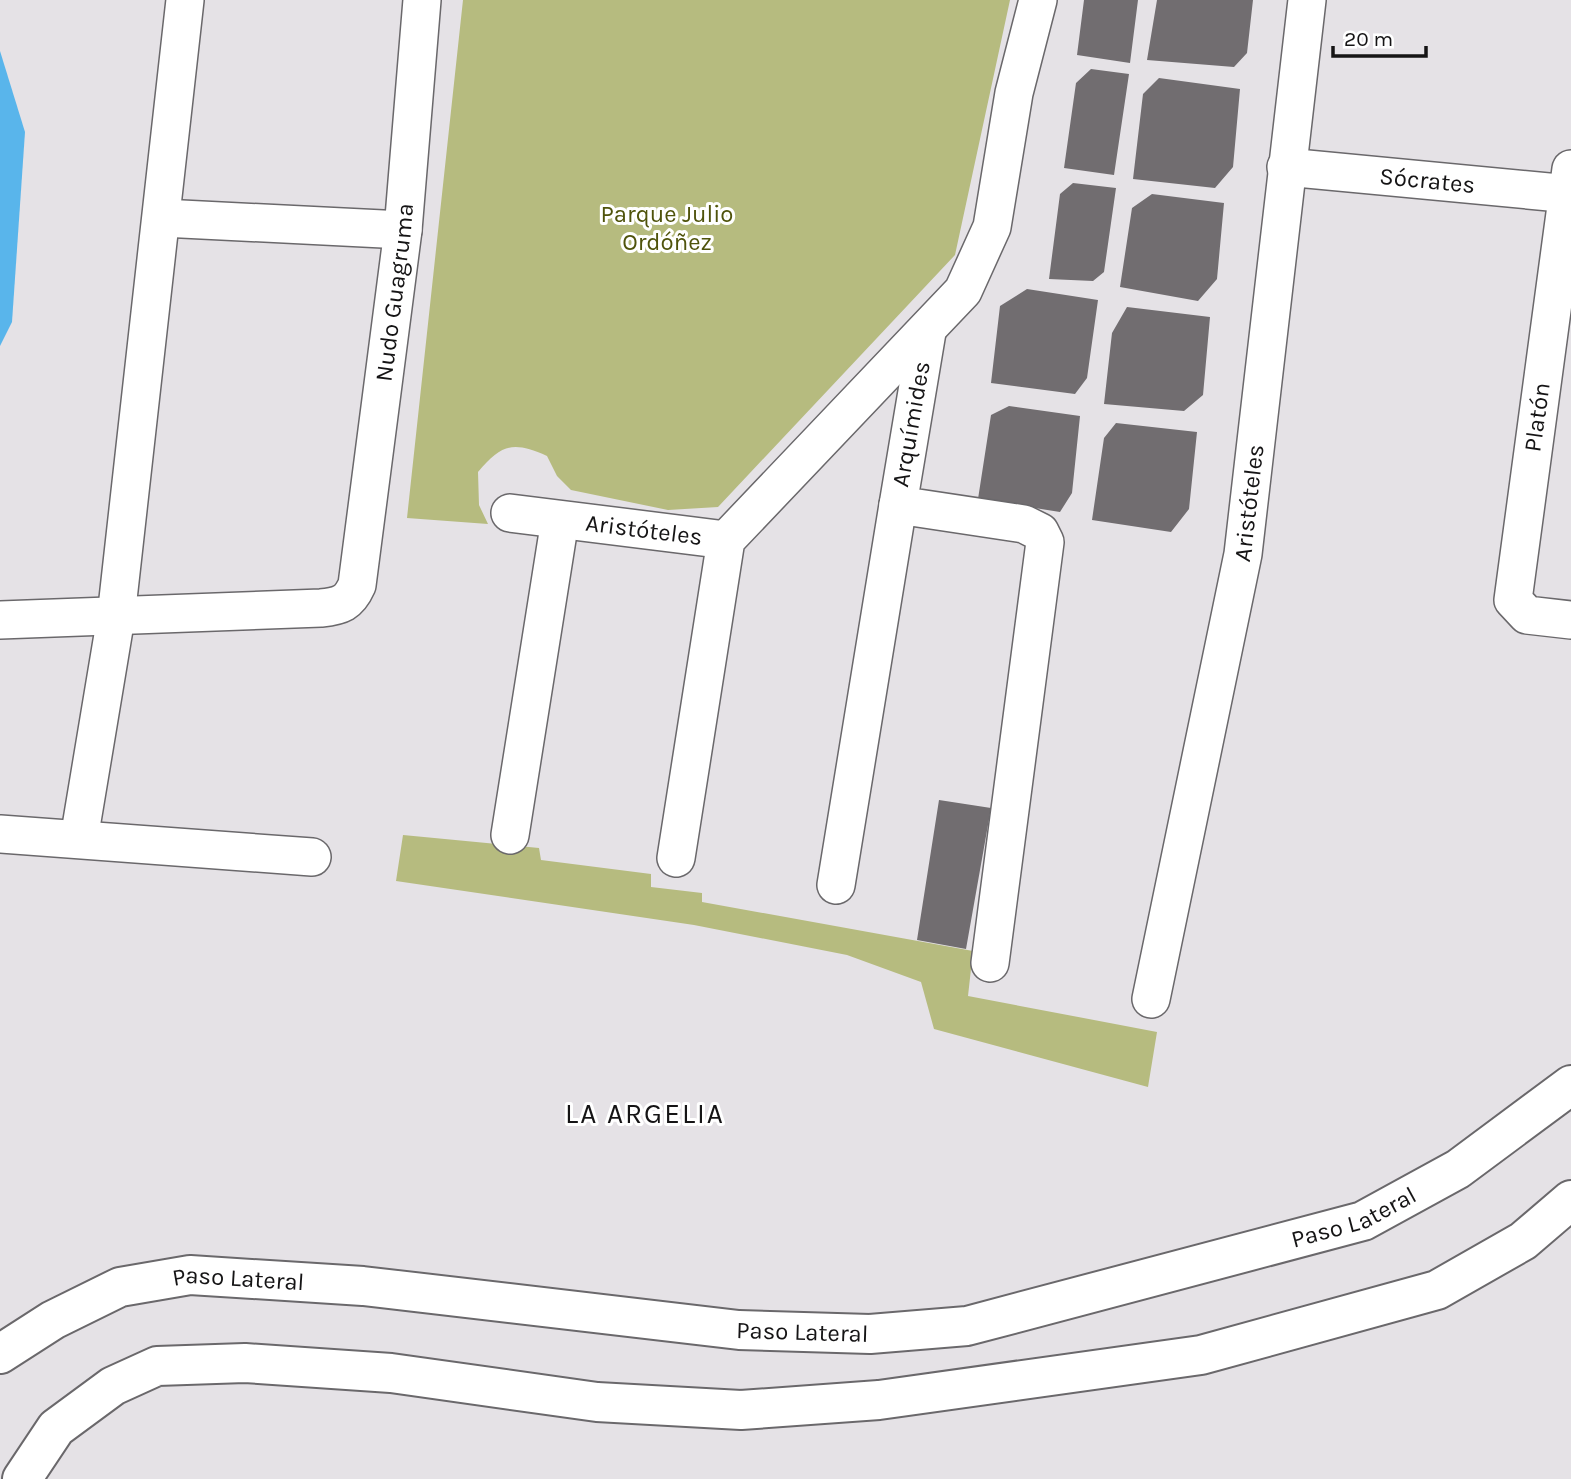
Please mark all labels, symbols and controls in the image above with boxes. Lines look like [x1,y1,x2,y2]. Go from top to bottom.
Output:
scale bar [1333,14,1426,58]
text: 20 m [1344,27,1393,51]
street label: Sócrates [1378,162,1476,199]
park label: Parque Julio Ordóñez [601,200,733,256]
street label: Nudo Guagruma [369,202,419,383]
street label: Arquímides [886,359,936,489]
street label: Platón [1518,380,1556,454]
street label: Aristóteles [1228,443,1270,564]
street label: Aristóteles [584,509,704,551]
district label: LA ARGELIA [565,1097,725,1130]
street label: Paso Lateral [1288,1181,1421,1253]
street label: Paso Lateral [170,1261,305,1296]
street label: Paso Lateral [736,1316,869,1348]

